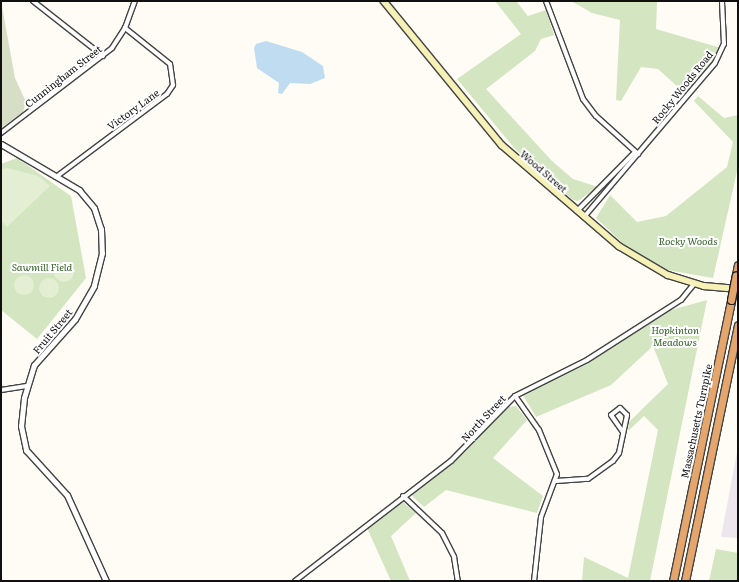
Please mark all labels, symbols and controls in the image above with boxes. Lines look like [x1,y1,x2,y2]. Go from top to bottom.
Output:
street label: Cunningham Street [22,42,104,110]
street label: Rocky Woods Road [649,48,715,126]
street label: Victory Lane [105,86,161,132]
street label: Wood Street [518,147,570,195]
park label: Rocky Woods [658,235,718,247]
park label: Sawmill Field [12,261,72,273]
street label: Fruit Street [30,306,74,356]
park label: Hopkinton Meadows [651,323,699,346]
street label: Massachusetts Turnpike [678,363,714,479]
street label: North Street [458,392,508,444]

